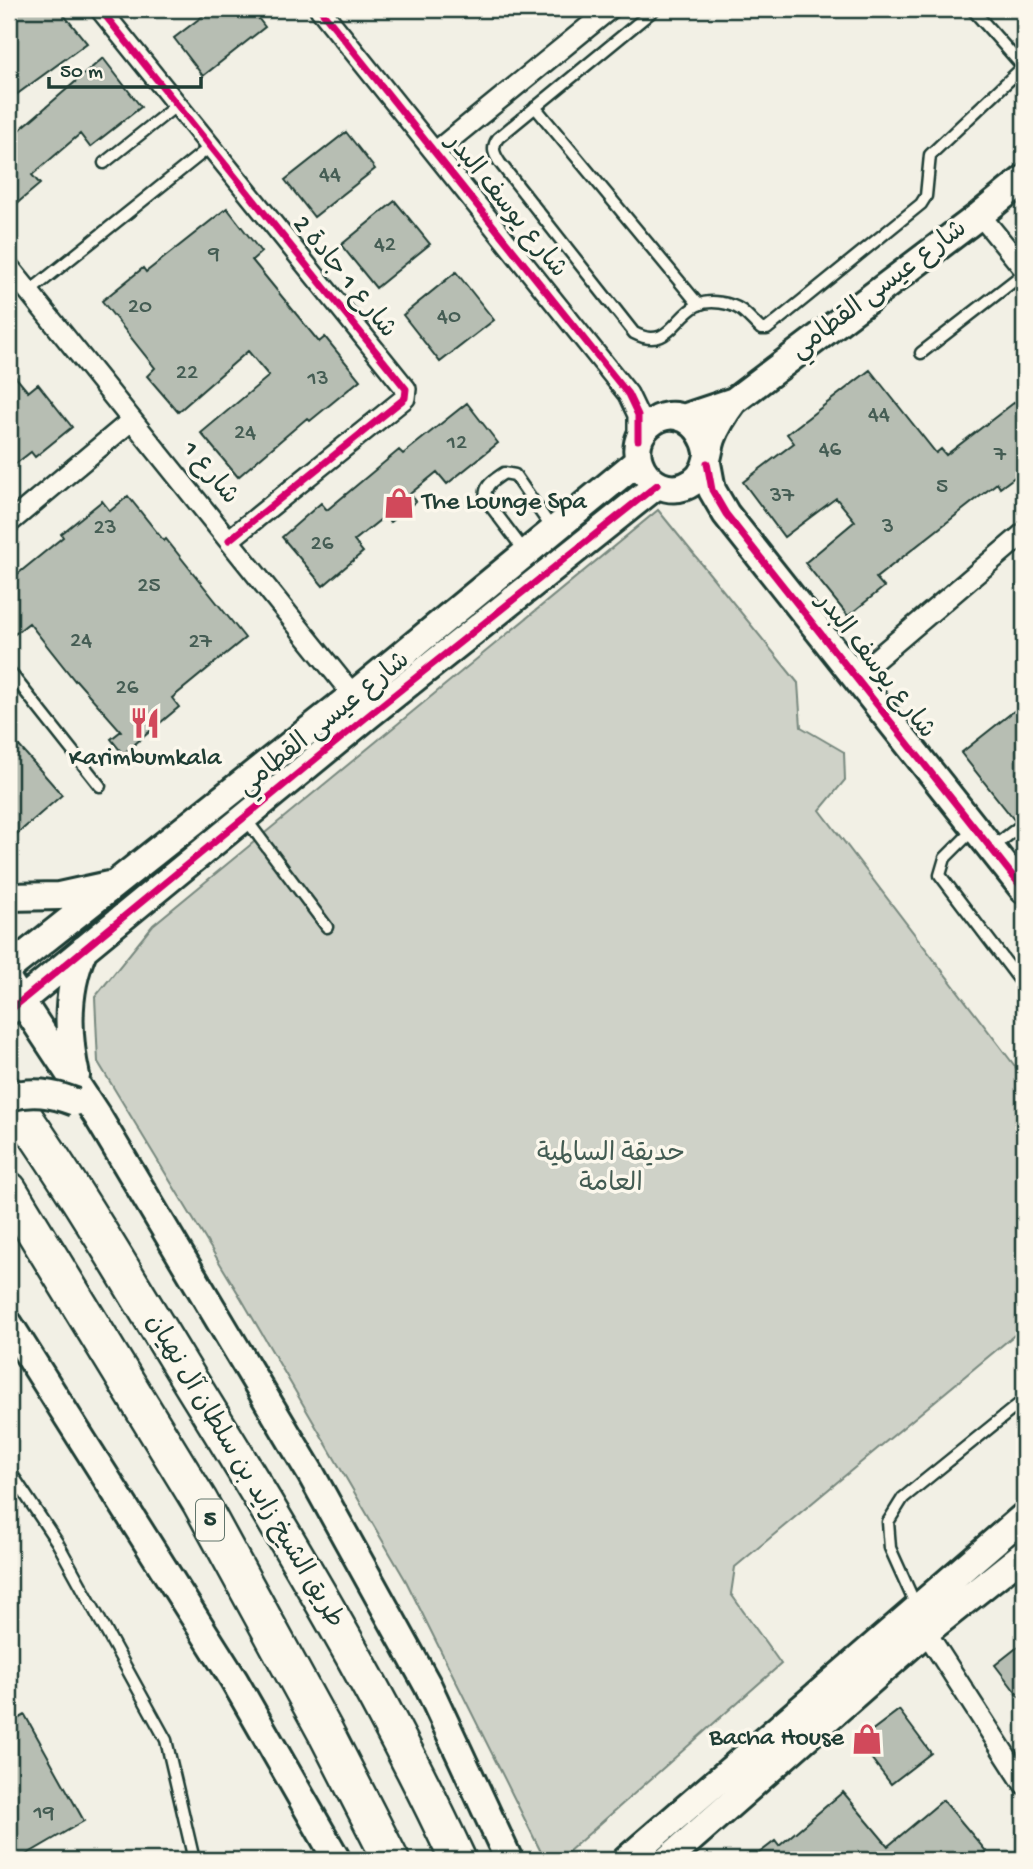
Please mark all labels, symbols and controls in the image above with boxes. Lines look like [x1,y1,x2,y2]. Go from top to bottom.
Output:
scale bar [49,46,201,90]
text: 50 m [60,61,103,86]
street label: شارع يوسف البدر [436,127,573,285]
house number: 44 [319,162,341,189]
street label: شارع 1 جادة 2 [284,211,402,345]
street label: شارع عيسى القطامي [786,215,976,370]
house number: 42 [374,232,396,259]
house number: 9 [207,241,220,268]
house number: 20 [128,294,152,321]
house number: 40 [437,304,461,331]
house number: 22 [176,360,198,387]
house number: 13 [306,366,329,393]
house number: 44 [868,402,890,429]
house number: 24 [234,420,256,447]
house number: 12 [446,430,467,457]
street label: شارع 1 [173,435,244,512]
house number: 46 [819,437,842,464]
house number: 7 [993,442,1007,469]
house number: 5 [936,474,948,501]
house number: 37 [769,483,795,510]
shop icon: The Lounge Spa [382,486,416,520]
place label: The Lounge Spa [420,488,588,519]
house number: 3 [881,514,894,541]
house number: 23 [93,515,117,542]
house number: 26 [311,531,334,558]
house number: 25 [137,573,161,600]
street label: شارع يوسف البدر [806,586,941,746]
house number: 24 [70,628,92,655]
house number: 27 [188,629,213,656]
street label: شارع عيسى القطامي [233,646,419,806]
house number: 26 [116,675,139,702]
restaurant icon: Karimbumkala [128,706,162,740]
place label: Karimbumkala [69,744,223,775]
park label: حديقة السالمية العامة [537,1140,685,1201]
street label: طريق الشيخ زايد بن سلطان آل نهيان [137,1308,351,1635]
road number: 5 [196,1500,224,1540]
shop icon: Bacha House [850,1722,884,1756]
place label: Bacha House [708,1724,845,1755]
house number: 19 [33,1800,55,1827]

